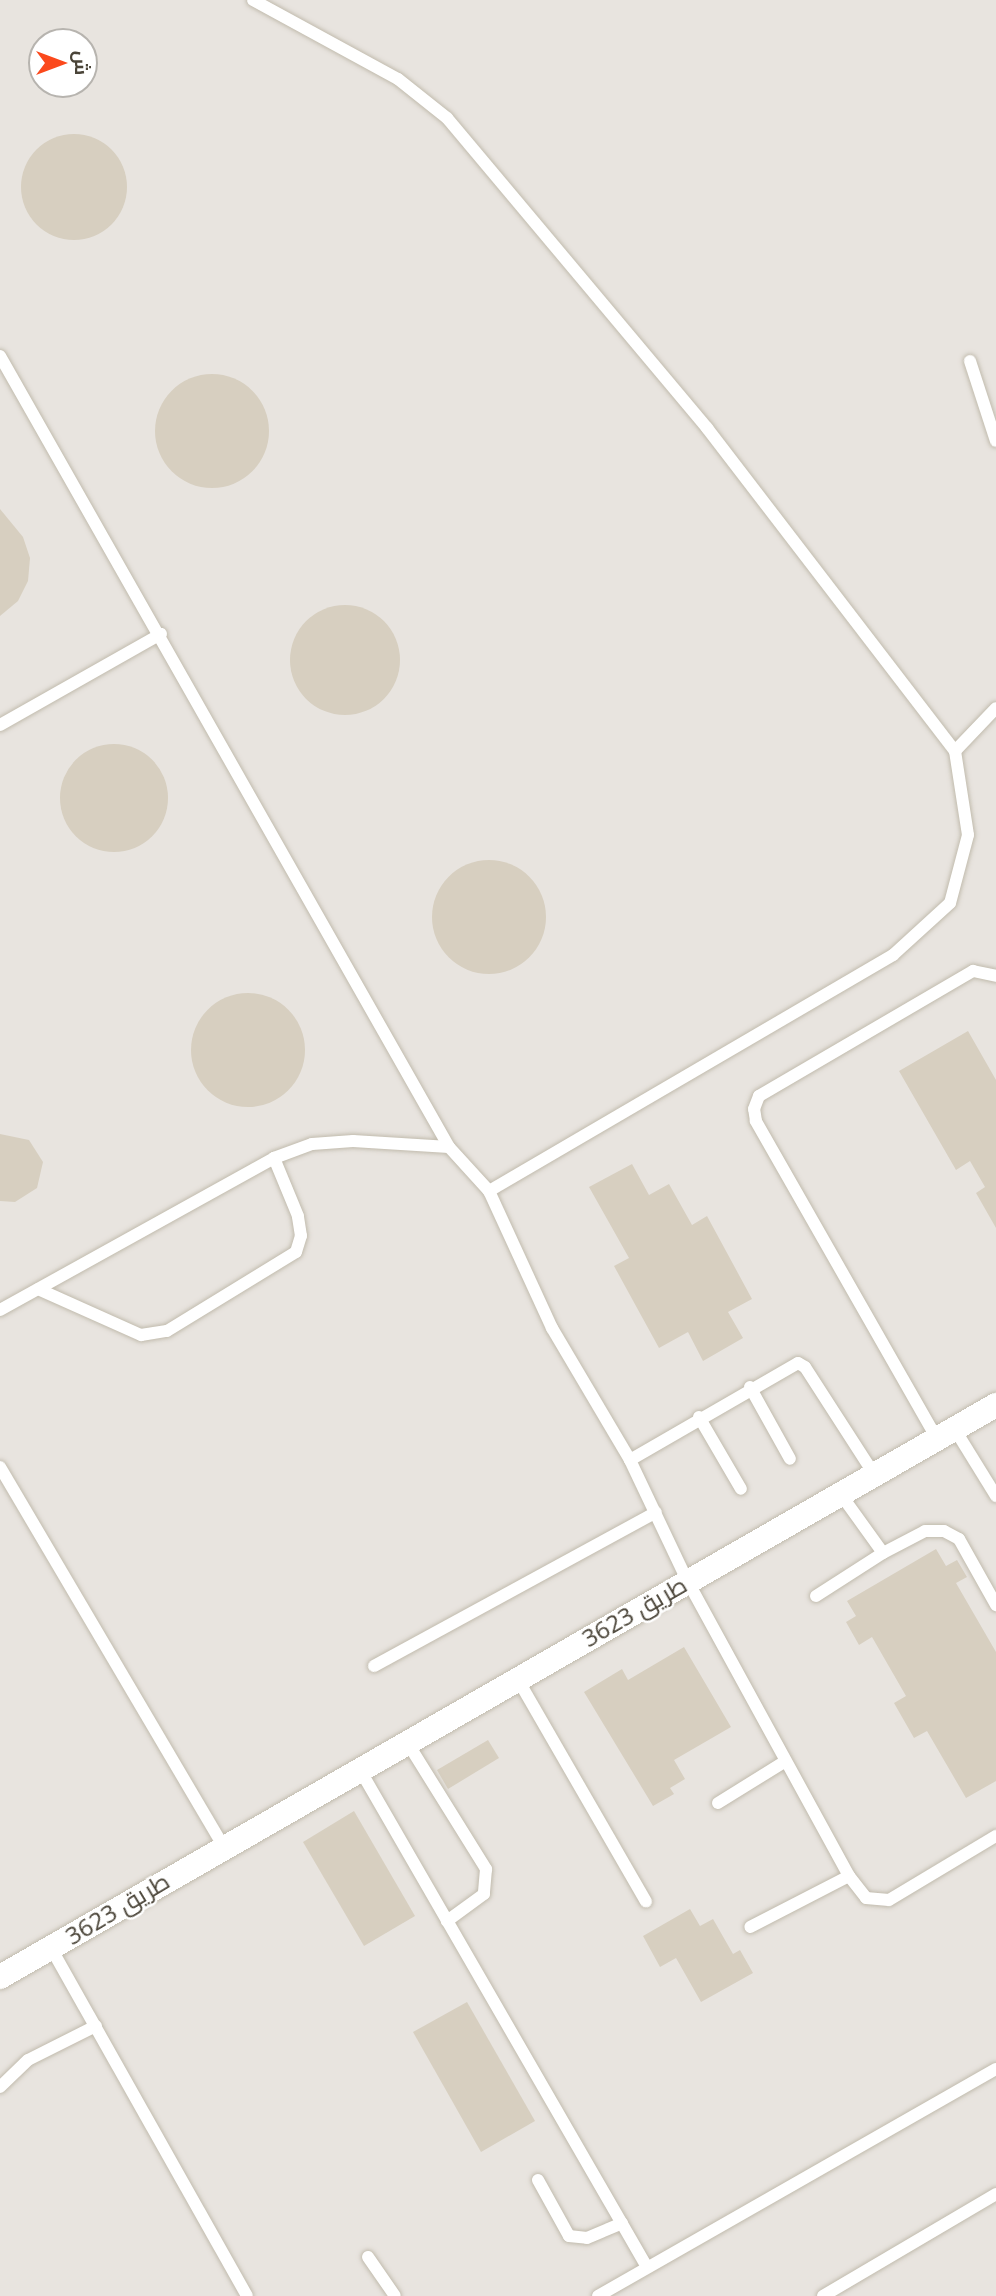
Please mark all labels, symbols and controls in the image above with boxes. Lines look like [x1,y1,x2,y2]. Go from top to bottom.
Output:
north arrow [28,28,98,98]
text: ش [69,51,95,75]
street label: طريق 3623 [577,1570,691,1652]
street label: طريق 3623 [60,1866,174,1950]

